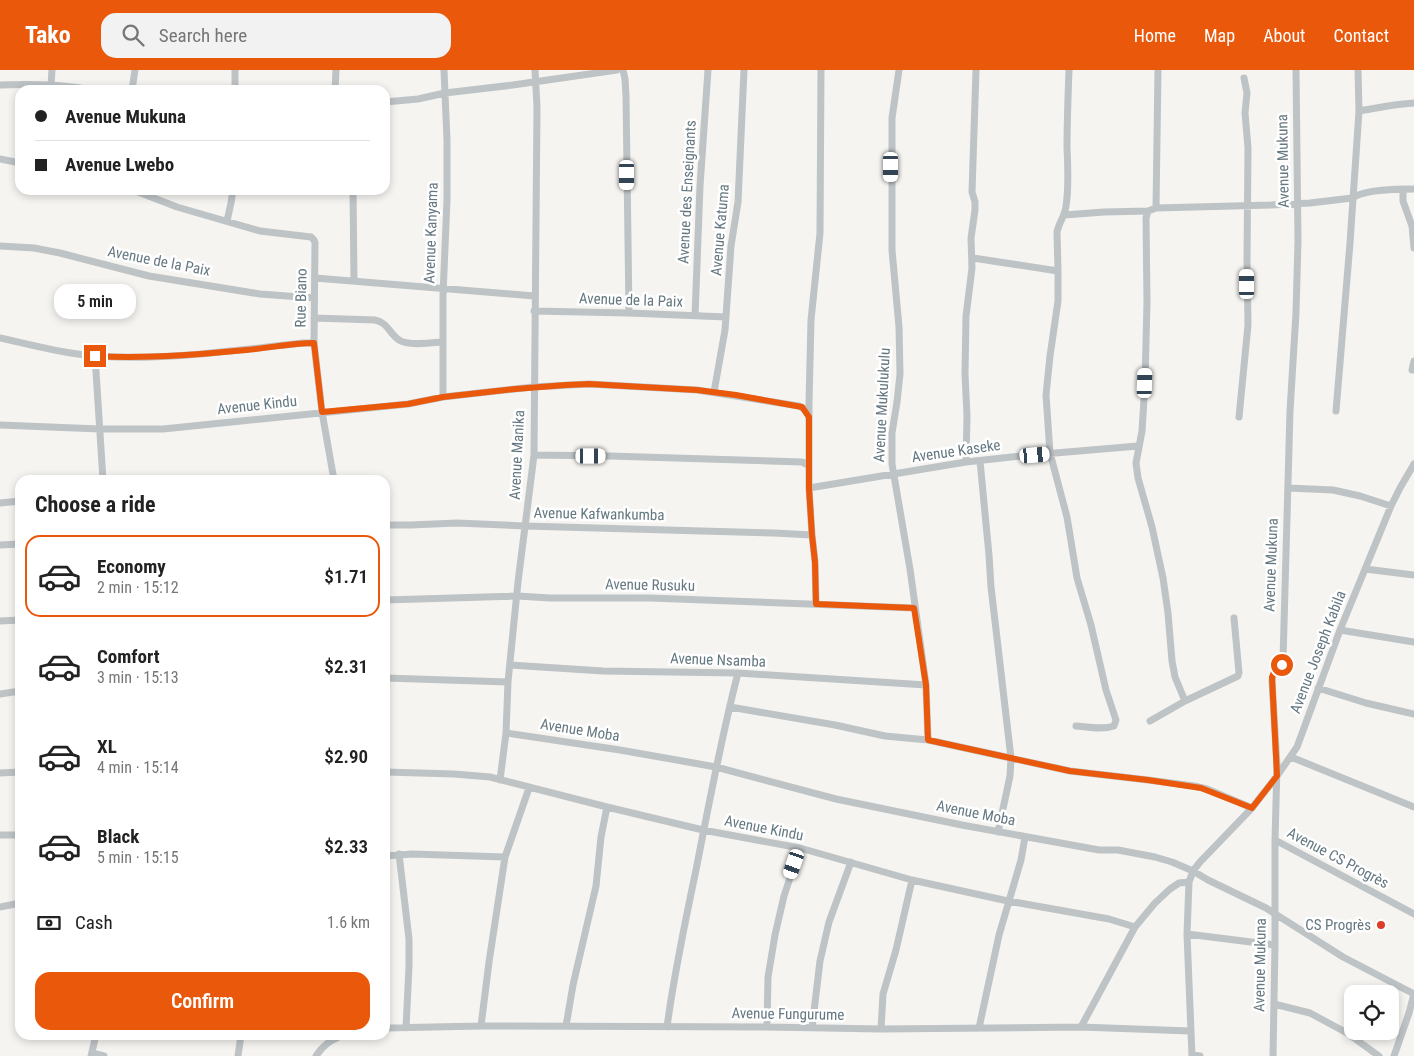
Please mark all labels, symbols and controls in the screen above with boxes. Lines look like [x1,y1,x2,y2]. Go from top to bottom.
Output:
search box [101,13,451,58]
text: Tako [25,21,71,49]
icon: search [119,21,147,49]
text: Search here [159,24,247,47]
text: Home [1134,25,1176,46]
text: Map [1204,25,1235,46]
text: About [1263,25,1305,46]
text: Contact [1333,25,1389,46]
text: Avenue Mukuna [65,105,186,128]
street label: Avenue Mukuna [1273,114,1293,208]
street label: Avenue des Enseignants [674,120,700,264]
car [883,152,898,182]
text: Avenue Lwebo [65,153,174,176]
car [619,160,634,190]
street label: Avenue Kanyama [420,182,442,284]
street label: Avenue Katuma [707,183,733,277]
street label: Avenue de la Paix [106,242,212,280]
street label: Rue Biano [291,268,311,328]
car [1239,269,1254,299]
callout: 5 min [54,284,136,318]
street label: Avenue de la Paix [579,289,684,311]
text: 5 min [77,292,113,311]
route end [84,345,106,367]
street label: Avenue Mukulukulu [870,347,894,463]
car [1136,368,1153,398]
street label: Avenue Kindu [216,392,298,418]
street label: Avenue Manika [506,410,528,500]
street label: Avenue Kaseke [910,436,1002,466]
car [1019,446,1050,464]
car [576,449,606,464]
text: Choose a ride [35,492,156,517]
street label: Avenue Kafwankumba [533,504,665,524]
street label: Avenue Mukuna [1260,518,1282,612]
icon: car [37,554,82,599]
text: Economy [97,555,166,578]
text: $1.71 [324,565,368,588]
street label: Avenue Rusuku [605,575,695,595]
text: 2 min · 15:12 [97,578,179,597]
street label: Avenue Joseph Kabila [1286,588,1350,716]
icon: car [37,644,82,689]
text: Comfort [97,645,160,668]
street label: Avenue Nsamba [670,649,766,671]
route start [1271,654,1293,676]
text: $2.31 [324,655,368,678]
text: 3 min · 15:13 [97,668,179,687]
street label: Avenue Moba [539,715,621,745]
icon: car [37,734,82,779]
text: XL [97,735,117,758]
text: $2.90 [324,745,368,768]
text: 4 min · 15:14 [97,758,179,777]
street label: Avenue Moba [935,797,1017,829]
street label: Avenue Kindu [723,812,805,844]
icon: car [37,824,82,869]
street label: Avenue CS Progrès [1284,824,1392,892]
text: Black [97,825,139,848]
text: $2.33 [324,835,368,858]
car [782,847,805,881]
text: 5 min · 15:15 [97,848,179,867]
icon: cash [35,909,63,937]
text: Cash [75,911,113,934]
text: 1.6 km [327,913,370,932]
place label: CS Progrès [1305,916,1371,934]
street label: Avenue Mukuna [1250,918,1270,1012]
marker: CS Progrès [1375,919,1387,931]
button: Confirm [35,972,370,1030]
map controls [1344,985,1399,1040]
button: locate [1344,985,1399,1040]
street label: Avenue Fungurume [731,1004,845,1024]

